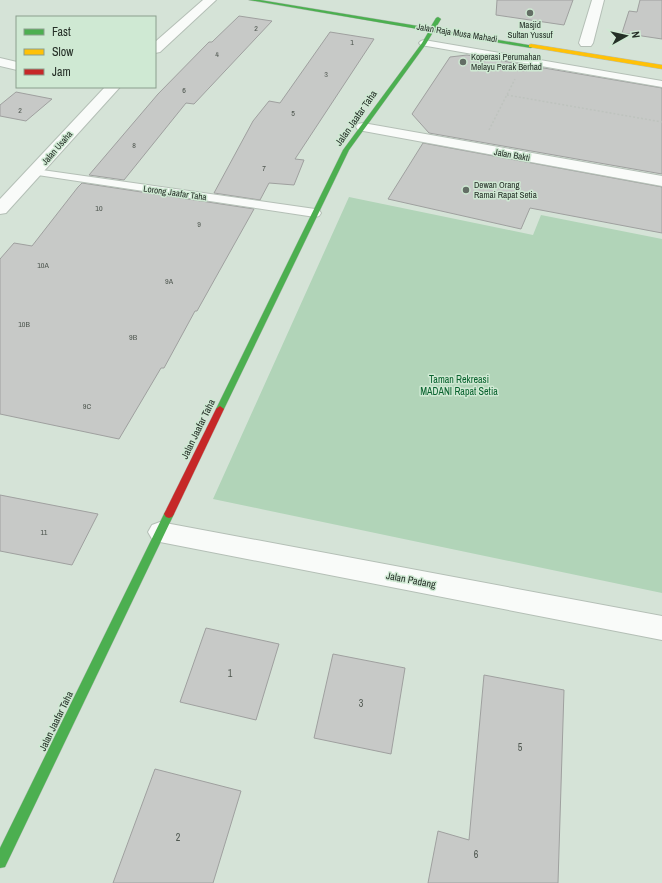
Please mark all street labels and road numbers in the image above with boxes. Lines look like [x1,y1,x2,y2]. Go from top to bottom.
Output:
street label: Jalan Raja Musa Mahadi [416,21,498,45]
street label: Jalan Jaafar Taha [332,87,380,148]
street label: Jalan Usaha [39,129,75,167]
street label: Jalan Bakti [493,146,531,164]
street label: Lorong Jaafar Taha [143,183,207,203]
street label: Jalan Jaafar Taha [178,397,218,461]
street label: Jalan Padang [385,569,437,591]
street label: Jalan Jaafar Taha [36,689,76,753]

